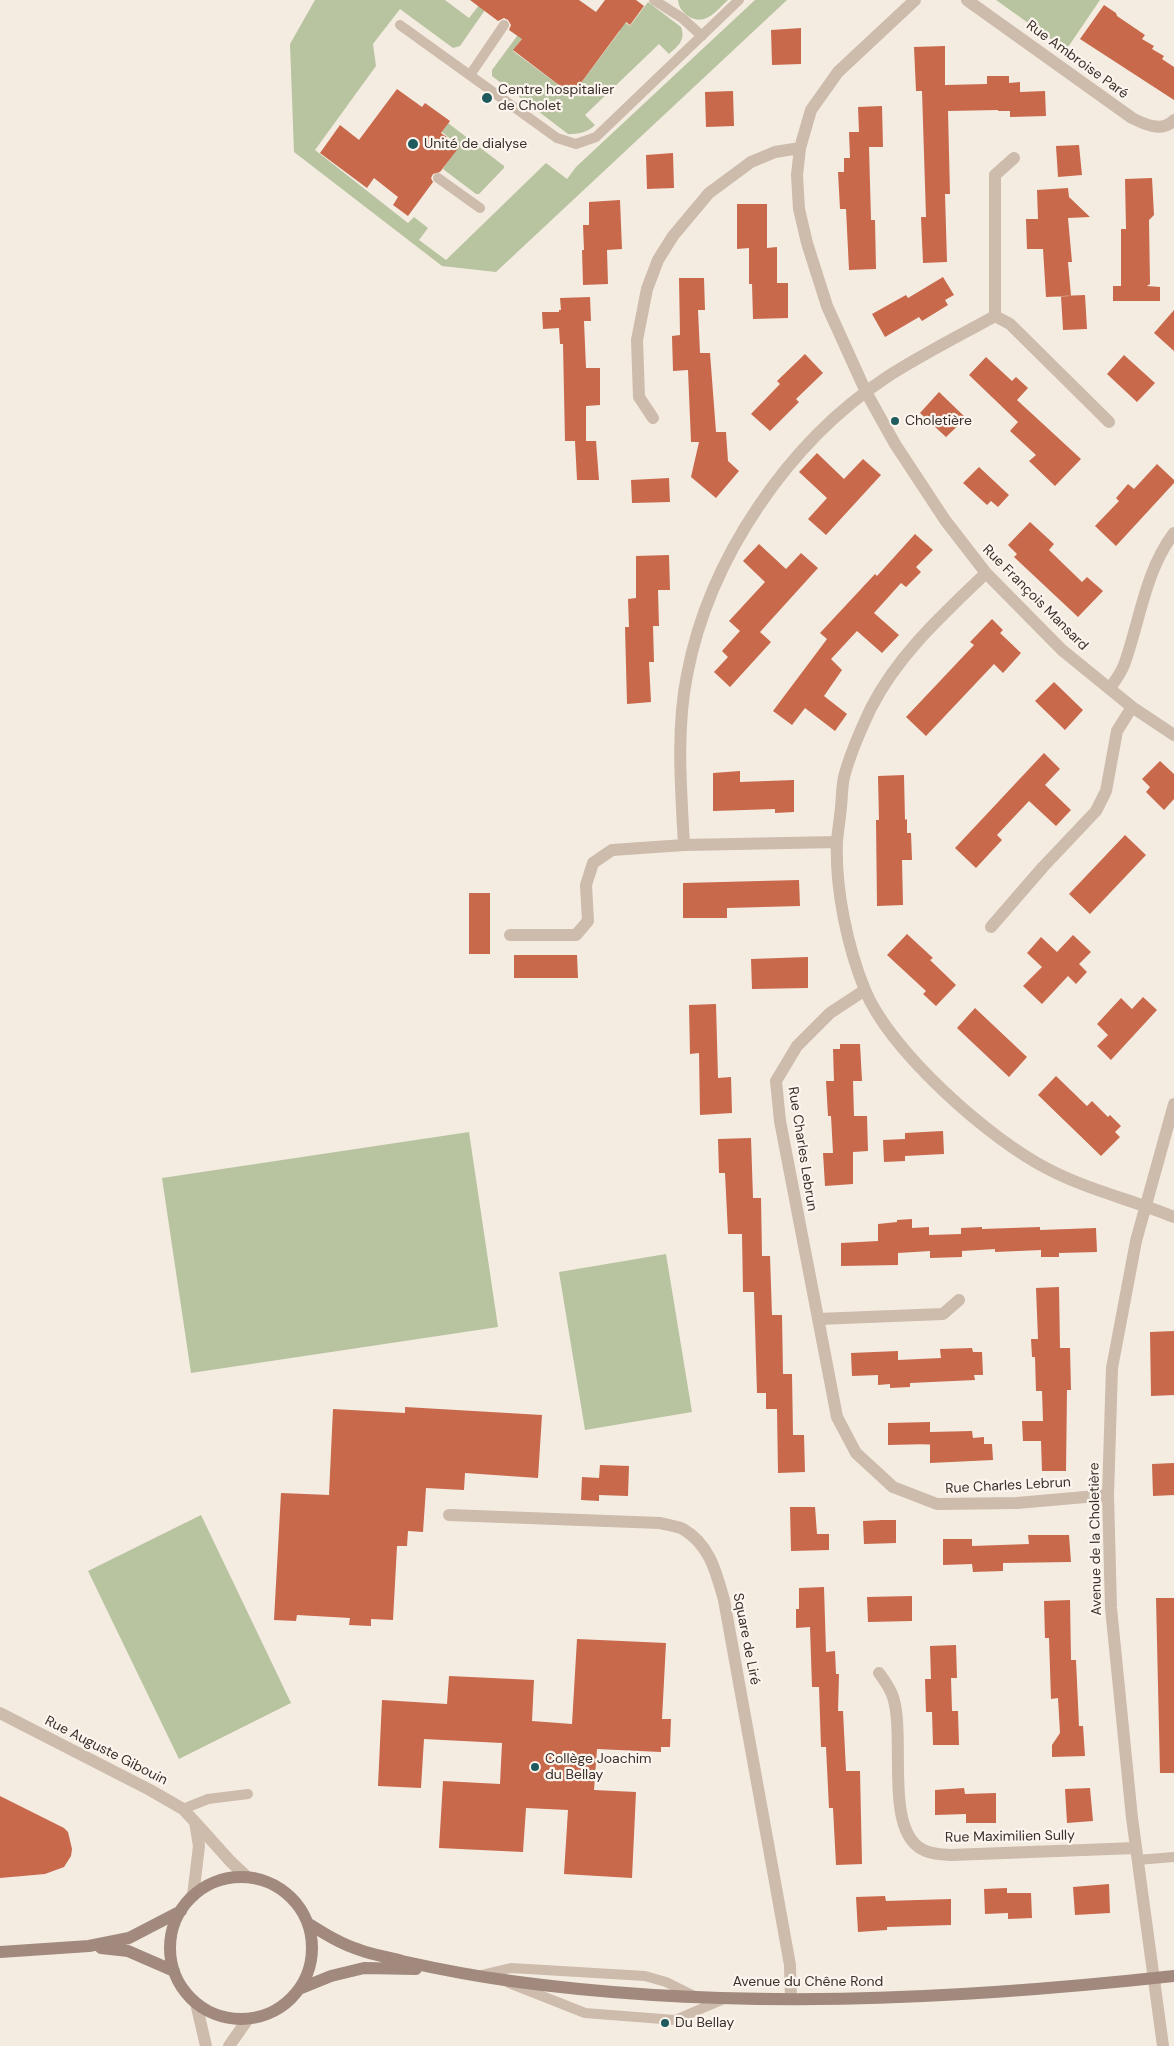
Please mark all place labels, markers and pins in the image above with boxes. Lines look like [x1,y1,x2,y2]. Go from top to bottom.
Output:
place label: Centre hospitalier de Cholet [498,82,614,114]
marker: Centre hospitalier de Cholet [480,91,494,105]
place label: Unité de dialyse [424,136,527,152]
marker: Unité de dialyse [406,137,420,151]
place label: Choletière [905,413,972,429]
marker: Choletière [889,415,901,427]
place label: Collège Joachim du Bellay [545,1751,652,1784]
marker: Collège Joachim du Bellay [529,1761,541,1773]
place label: Du Bellay [675,2015,734,2031]
marker: Du Bellay [659,2017,671,2029]

